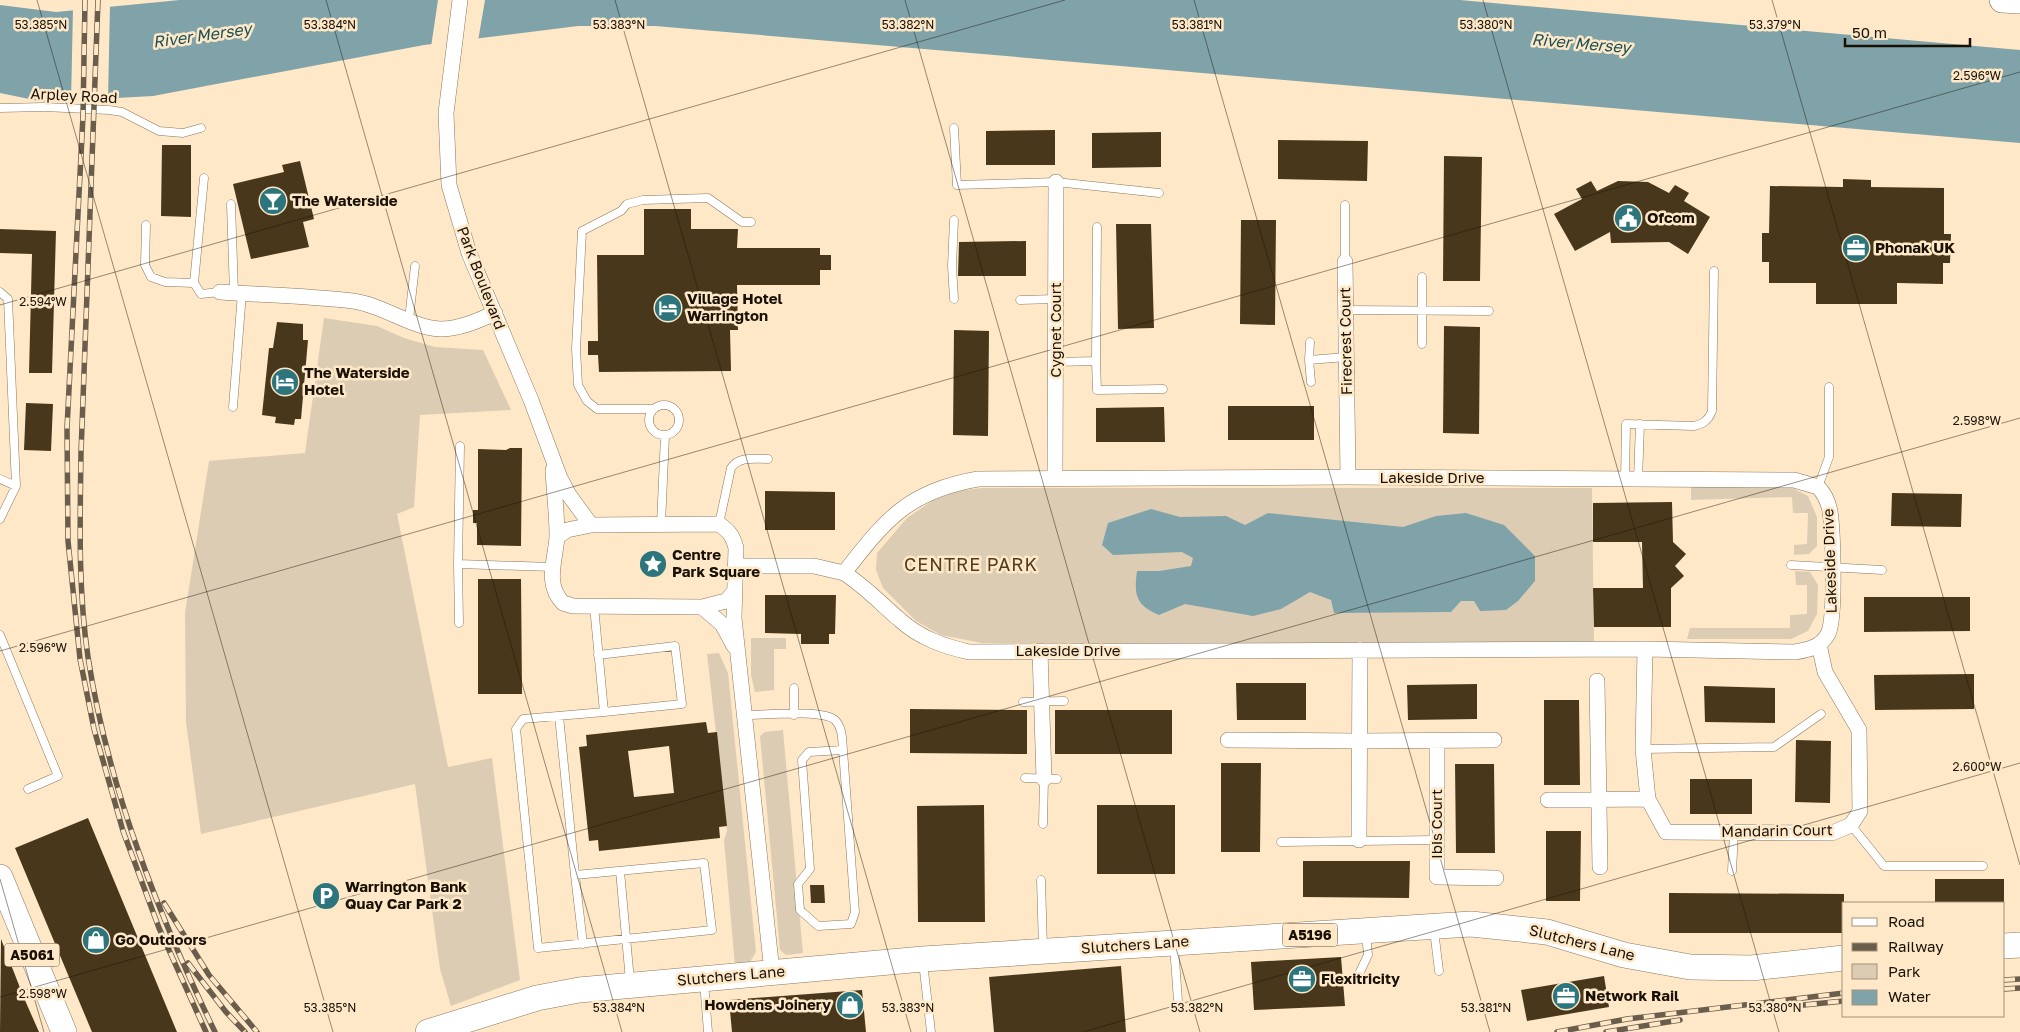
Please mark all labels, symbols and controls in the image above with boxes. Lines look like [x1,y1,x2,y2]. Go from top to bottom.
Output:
scale bar [1845,15,1970,47]
text: 53.385°N [15,17,67,32]
text: 53.384°N [304,17,356,32]
text: 53.383°N [593,17,645,32]
text: 53.382°N [882,17,934,32]
text: 53.381°N [1172,17,1222,32]
text: 53.380°N [1459,17,1513,32]
text: 53.379°N [1749,17,1801,32]
water label: River Mersey [152,18,254,52]
text: 50 m [1852,23,1887,41]
water label: River Mersey [1531,29,1633,57]
text: 2.596°W [1953,68,2002,83]
street label: Arpley Road [30,84,118,106]
bar icon: The Waterside [258,186,288,216]
place label: The Waterside [292,191,398,209]
public building icon: Ofcom [1613,203,1643,233]
place label: Ofcom [1647,208,1695,226]
street label: Park Boulevard [454,224,510,332]
office icon: Phonak UK [1841,233,1871,263]
place label: Phonak UK [1875,238,1955,256]
street label: Cygnet Court [1046,282,1064,378]
street label: Firecrest Court [1335,287,1355,395]
place label: Village Hotel Warrington [687,289,783,324]
hotel icon: Village Hotel Warrington [653,293,683,323]
text: 2.594°W [19,294,67,309]
place label: The Waterside Hotel [304,363,410,398]
hotel icon: The Waterside Hotel [270,367,300,397]
text: 2.598°W [1953,413,2002,428]
street label: Lakeside Drive [1380,468,1485,486]
street label: Lakeside Drive [1818,508,1840,614]
place label: Centre Park Square [672,545,760,580]
place icon: Centre Park Square [638,549,668,579]
district label: CENTRE PARK [904,553,1038,575]
text: 2.596°W [19,640,68,655]
street label: Lakeside Drive [1016,641,1121,659]
text: 2.600°W [1953,759,2002,774]
street label: Ibis Court [1427,789,1445,859]
street label: Mandarin Court [1721,820,1833,840]
place label: Warrington Bank Quay Car Park 2 [345,877,467,912]
parking icon: Warrington Bank Quay Car Park 2 [311,881,341,911]
legend [1842,902,2005,1017]
text: Road [1888,912,1925,930]
street label: Slutchers Lane [1528,920,1637,964]
road number: A5196 [1282,924,1338,946]
shop icon: Go Outdoors [81,925,111,955]
place label: Go Outdoors [115,930,207,948]
street label: Slutchers Lane [1080,931,1190,957]
text: Railway [1888,937,1944,955]
road number: A5061 [5,944,60,966]
street label: Slutchers Lane [676,961,786,989]
text: Park [1888,962,1921,980]
office icon: Flexitricity [1287,964,1317,994]
place label: Flexitricity [1321,969,1400,987]
office icon: Network Rail [1551,981,1581,1011]
text: 2.598°W [19,986,68,1001]
place label: Network Rail [1585,986,1679,1004]
text: Water [1888,987,1931,1005]
shop icon: Howdens Joinery [835,990,865,1020]
place label: Howdens Joinery [704,995,831,1013]
text: 53.385°N [304,1000,356,1015]
text: 53.384°N [593,1000,645,1015]
text: 53.383°N [882,1000,934,1015]
text: 53.382°N [1171,1000,1223,1015]
text: 53.381°N [1461,1000,1511,1015]
text: 53.380°N [1748,1000,1802,1015]

